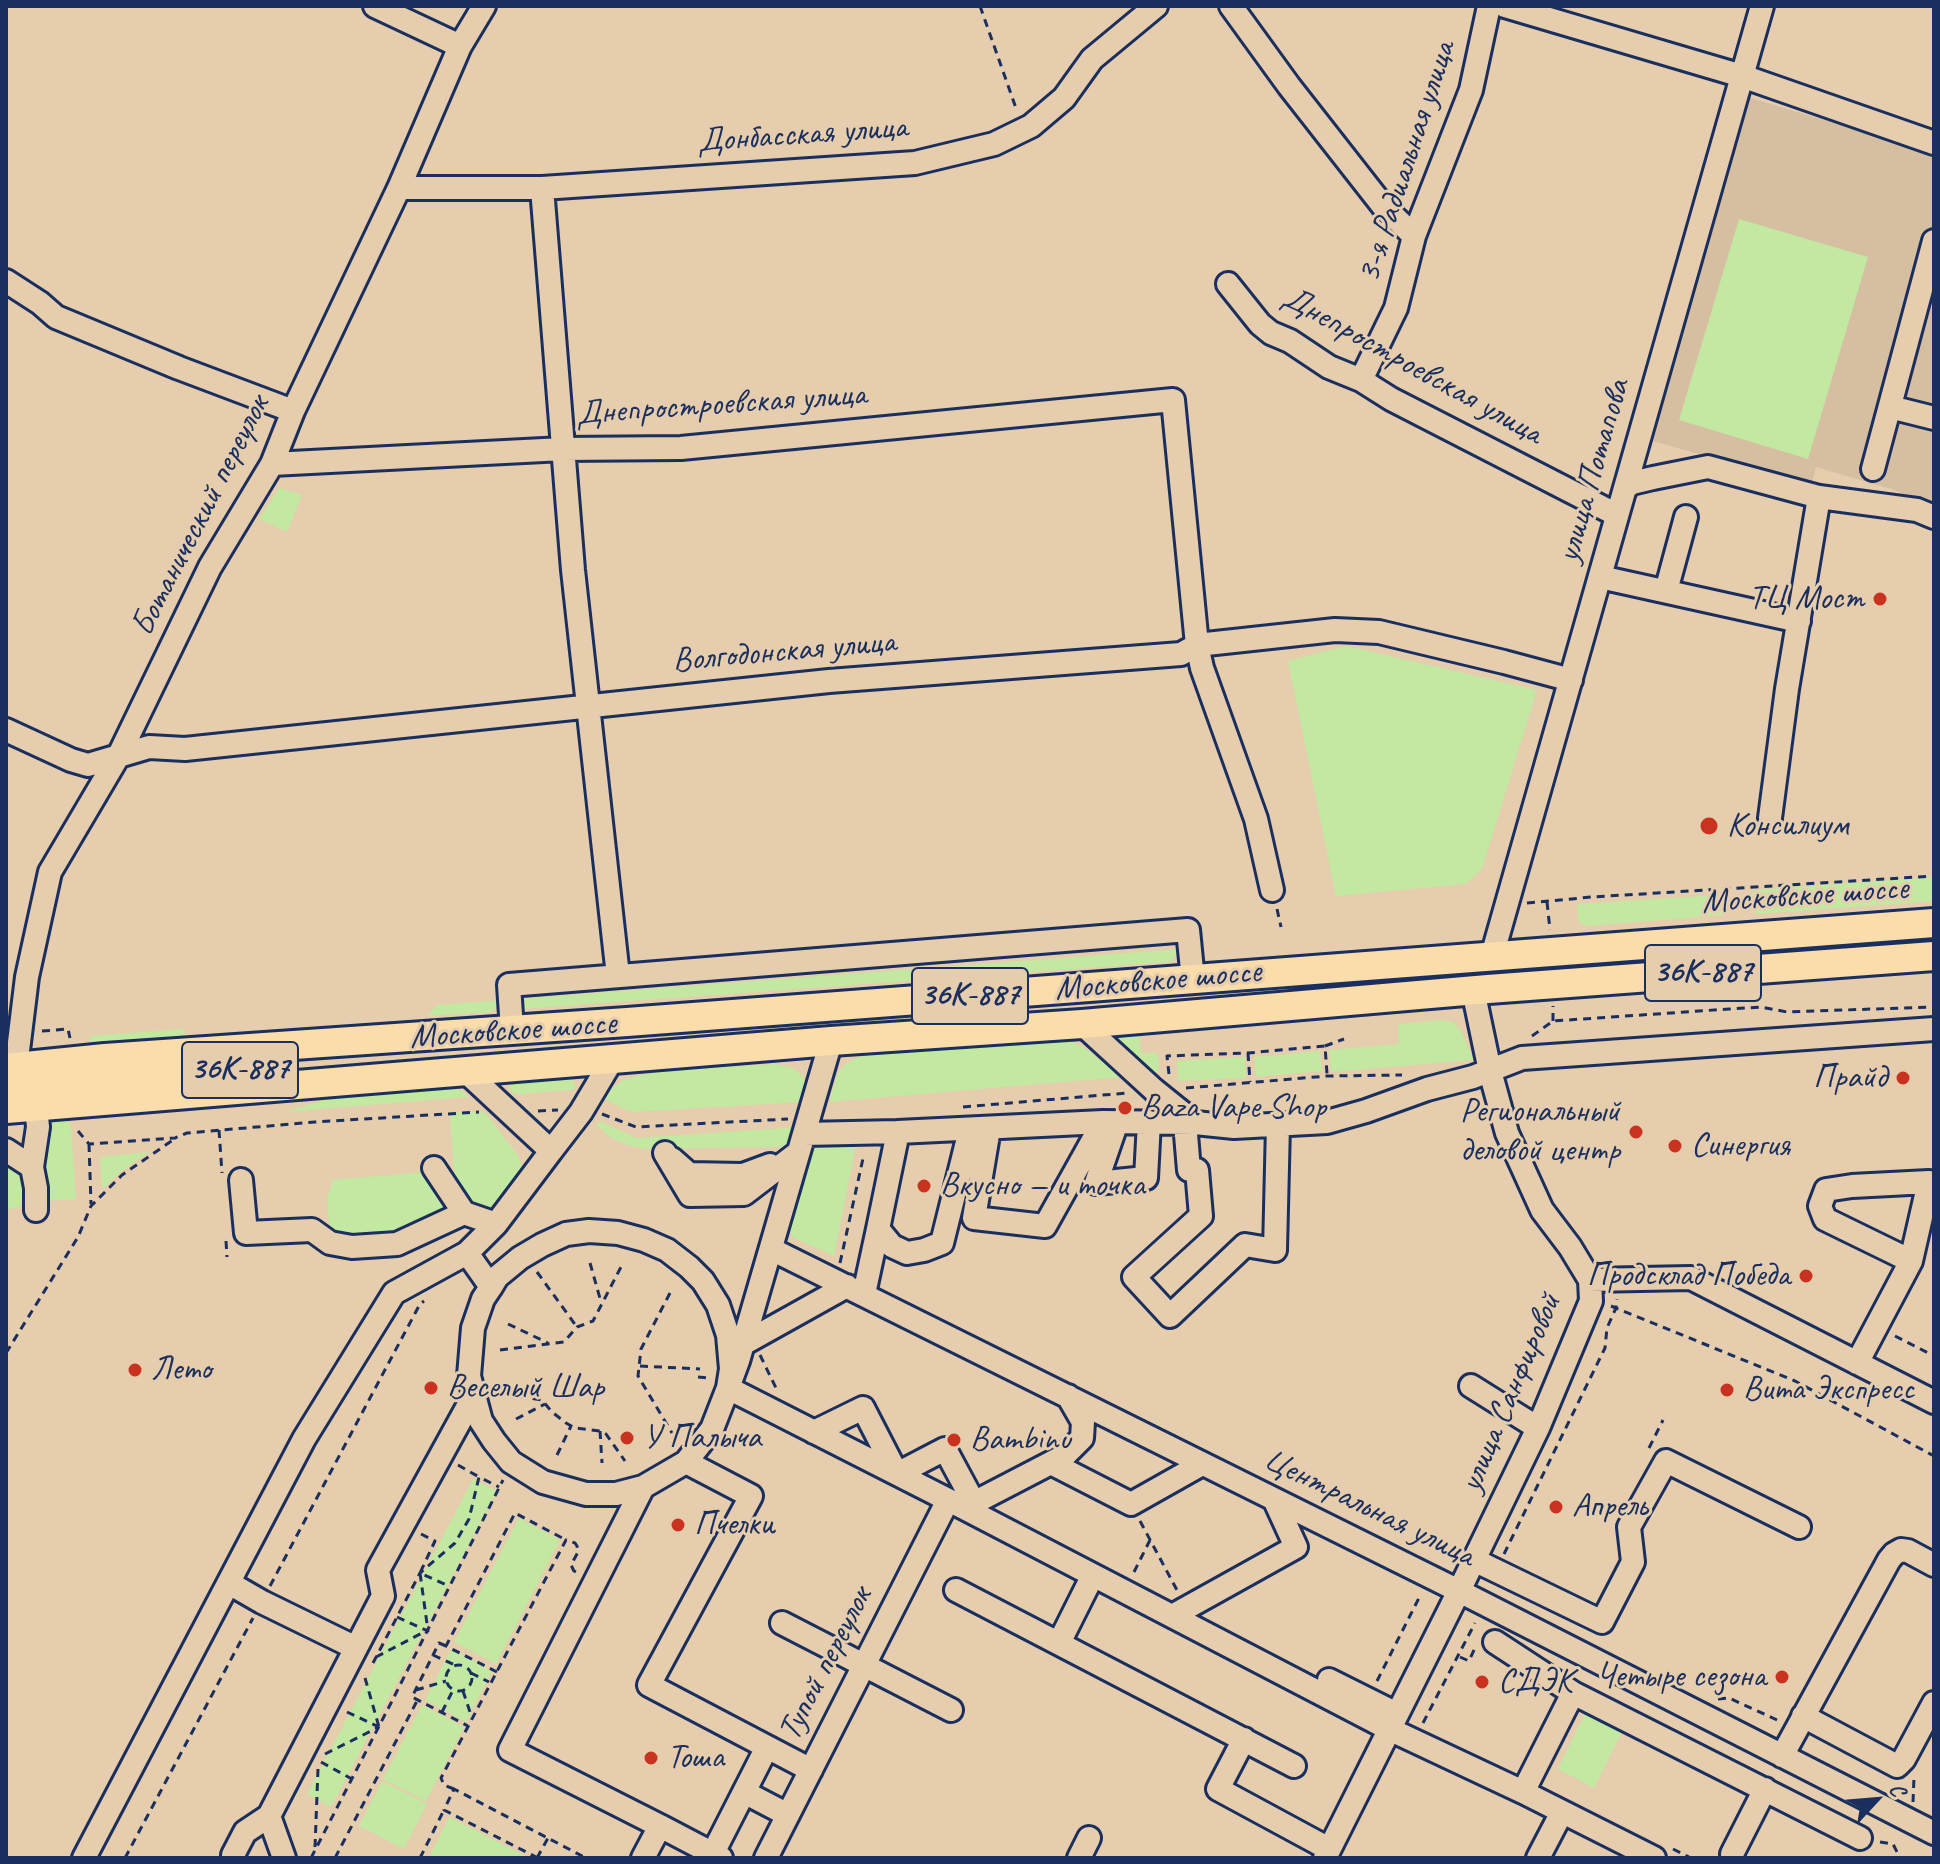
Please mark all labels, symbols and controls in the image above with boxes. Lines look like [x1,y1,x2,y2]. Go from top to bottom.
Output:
street label: 3-я Радиальная улица [1349,36,1465,288]
street label: Донбасская улица [696,107,908,163]
street label: Днепростроевская улица [1275,278,1549,454]
street label: Днепростроевская улица [575,375,867,435]
street label: улица Потапова [1548,375,1640,567]
street label: Ботанический переулок [123,389,279,643]
place label: ТЦ Мост [1749,579,1864,619]
marker: ТЦ Мост [1871,590,1889,608]
street label: Волгодонская улица [671,622,897,682]
place label: Консилиум [1727,806,1849,846]
marker: Консилиум [1698,815,1720,837]
street label: Московское шоссе [1700,868,1910,924]
road number: 36К-887 [1645,945,1761,1001]
street label: Московское шоссе [1053,952,1263,1010]
road number: 36К-887 [912,968,1028,1024]
street label: Московское шоссе [408,1003,618,1059]
road number: 36К-887 [182,1042,298,1098]
place label: Прайд [1813,1058,1887,1098]
marker: Прайд [1894,1069,1912,1087]
place label: Baza Vape Shop [1141,1088,1326,1128]
place label: Региональный деловой центр [1460,1092,1620,1172]
marker: Baza Vape Shop [1116,1099,1134,1117]
marker: Региональный деловой центр [1627,1123,1645,1141]
place label: Синергия [1691,1126,1790,1166]
marker: Синергия [1666,1137,1684,1155]
place label: Вкусно — и точка [940,1166,1145,1206]
marker: Вкусно — и точка [915,1177,933,1195]
place label: Продсклад Победа [1587,1256,1790,1296]
marker: Продсклад Победа [1797,1267,1815,1285]
street label: улица Санфировой [1451,1288,1571,1498]
place label: Лето [151,1350,211,1390]
marker: Лето [126,1361,144,1379]
place label: Веселый Шар [447,1368,604,1408]
place label: Вита Экспресс [1743,1370,1914,1410]
marker: Веселый Шар [422,1379,440,1397]
marker: Вита Экспресс [1718,1381,1736,1399]
place label: У Палыча [643,1418,761,1458]
place label: Bambinu [970,1420,1071,1460]
marker: У Палыча [618,1429,636,1447]
marker: Bambinu [945,1431,963,1449]
street label: Центральная улица [1257,1439,1481,1577]
place label: Апрель [1572,1487,1648,1527]
marker: Апрель [1547,1498,1565,1516]
place label: Пчелки [694,1505,774,1545]
marker: Пчелки [669,1516,687,1534]
street label: Тупой переулок [770,1580,882,1748]
place label: Четыре сезона [1596,1657,1766,1697]
place label: СДЭК [1498,1662,1572,1702]
marker: Четыре сезона [1773,1668,1791,1686]
marker: СДЭК [1473,1673,1491,1691]
place label: Тоша [667,1738,724,1778]
marker: Тоша [642,1749,660,1767]
north arrow [1836,1760,1916,1840]
text: С [1883,1778,1913,1800]

